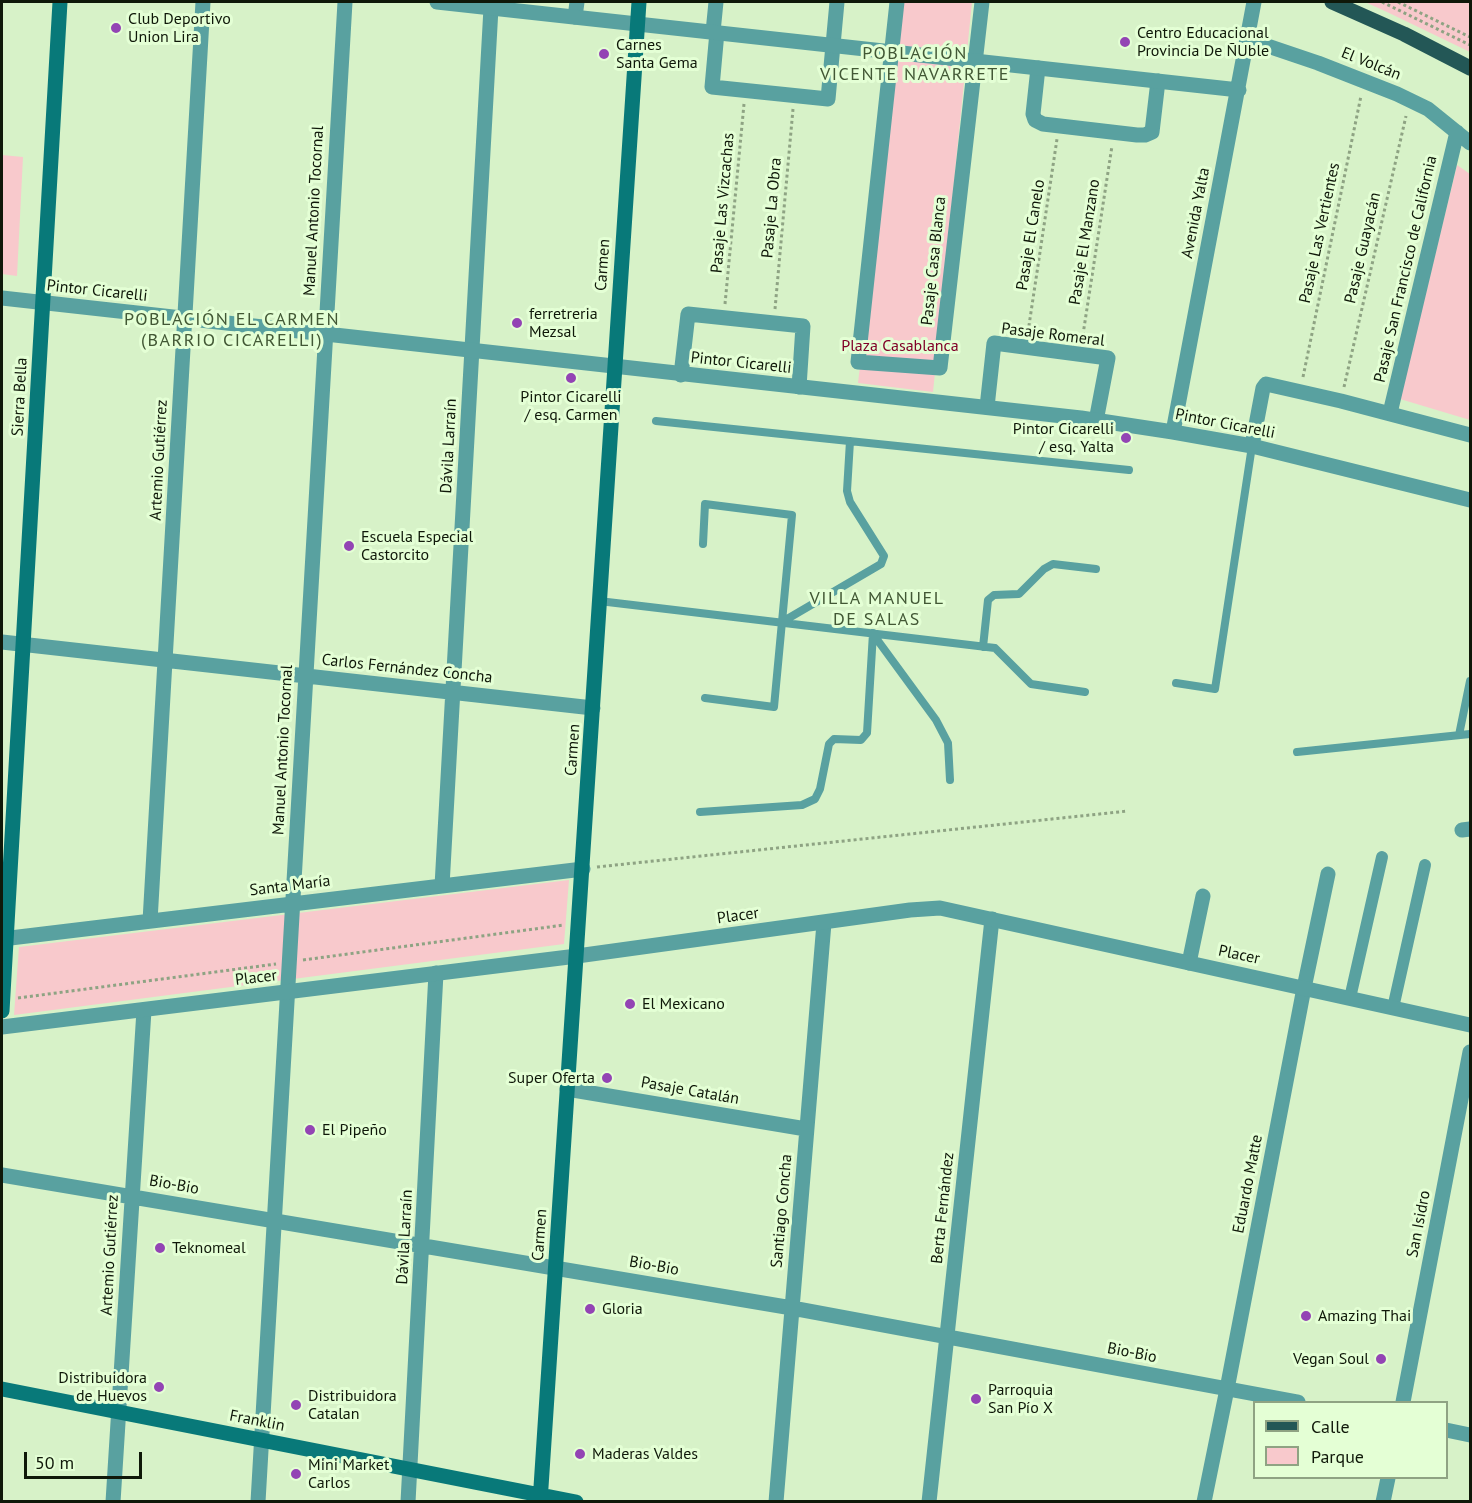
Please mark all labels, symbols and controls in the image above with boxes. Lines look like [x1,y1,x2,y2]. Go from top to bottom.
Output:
place label: Club Deportivo Union Lira [128,9,231,47]
marker: Club Deportivo Union Lira [109,21,123,35]
place label: Centro Educacional Provincia De ÑUble [1137,23,1269,61]
place label: Carnes Santa Gema [616,35,698,73]
marker: Centro Educacional Provincia De ÑUble [1118,35,1132,49]
district label: POBLACIÓN VICENTE NAVARRETE [820,43,1010,86]
street label: El Volcán [1338,43,1404,85]
marker: Carnes Santa Gema [597,47,611,61]
street label: Manuel Antonio Tocornal [300,125,328,297]
street label: Pasaje Las Vizcachas [707,132,739,274]
street label: Pasaje San Francisco de California [1371,154,1441,384]
street label: Pasaje La Obra [758,157,786,259]
street label: Pasaje Las Vertientes [1296,161,1344,305]
street label: Avenida Yalta [1178,166,1214,260]
street label: Pasaje El Canelo [1013,178,1049,292]
street label: Pasaje El Manzano [1066,178,1104,306]
street label: Pasaje Guayacán [1341,191,1385,305]
street label: Pasaje Casa Blanca [918,196,950,326]
street label: Carmen [592,238,614,292]
street label: Pintor Cicarelli [46,276,148,306]
place label: ferretreria Mezsal [529,304,598,342]
district label: POBLACIÓN EL CARMEN (BARRIO CICARELLI) [124,309,340,352]
marker: ferretreria Mezsal [510,316,524,330]
street label: Pasaje Romeral [1000,319,1106,351]
park label: Plaza Casablanca [841,336,959,356]
street label: Pintor Cicarelli [690,348,792,378]
street label: Sierra Bella [8,357,32,437]
marker: Pintor Cicarelli / esq. Carmen [564,371,578,385]
place label: Pintor Cicarelli / esq. Carmen [520,387,622,425]
street label: Dávila Larraín [437,398,461,494]
street label: Artemio Gutiérrez [146,399,172,521]
street label: Pintor Cicarelli [1173,405,1277,443]
place label: Pintor Cicarelli / esq. Yalta [1013,419,1114,457]
marker: Pintor Cicarelli / esq. Yalta [1119,431,1133,445]
place label: Escuela Especial Castorcito [361,527,473,565]
marker: Escuela Especial Castorcito [342,539,356,553]
district label: VILLA MANUEL DE SALAS [809,588,945,630]
street label: Carlos Fernández Concha [321,650,493,688]
street label: Manuel Antonio Tocornal [269,664,297,836]
street label: Carmen [562,723,584,777]
street label: Santa María [249,872,331,900]
street label: Placer [716,904,760,928]
street label: Placer [1216,941,1262,969]
street label: Placer [234,966,278,990]
place label: El Mexicano [642,994,725,1014]
marker: El Mexicano [623,997,637,1011]
place label: Super Oferta [508,1068,595,1088]
marker: Super Oferta [600,1071,614,1085]
street label: Pasaje Catalán [639,1073,741,1109]
place label: El Pipeño [322,1120,387,1140]
marker: El Pipeño [303,1123,317,1137]
street label: Eduardo Matte [1229,1133,1267,1235]
street label: Berta Fernández [928,1151,958,1265]
street label: Santiago Concha [767,1153,797,1269]
street label: Bio-Bio [148,1171,200,1199]
street label: Dávila Larraín [393,1189,417,1285]
street label: San Isidro [1403,1189,1435,1259]
street label: Artemio Gutiérrez [97,1194,123,1316]
street label: Carmen [529,1208,551,1262]
place label: Teknomeal [172,1238,246,1258]
marker: Teknomeal [153,1241,167,1255]
street label: Bio-Bio [628,1252,680,1280]
place label: Gloria [602,1299,643,1319]
marker: Gloria [583,1302,597,1316]
place label: Amazing Thai [1318,1306,1411,1326]
marker: Amazing Thai [1299,1309,1313,1323]
street label: Bio-Bio [1106,1339,1158,1367]
place label: Vegan Soul [1293,1349,1369,1369]
marker: Vegan Soul [1374,1352,1388,1366]
place label: Distribuidora de Huevos [58,1368,147,1406]
marker: Distribuidora de Huevos [152,1380,166,1394]
place label: Parroquia San Pío X [988,1380,1053,1418]
place label: Distribuidora Catalan [308,1386,397,1424]
marker: Parroquia San Pío X [969,1392,983,1406]
marker: Distribuidora Catalan [289,1398,303,1412]
legend [1253,1401,1448,1479]
street label: Franklin [228,1406,286,1436]
text: Calle [1311,1415,1350,1438]
scale bar [27,1440,146,1478]
place label: Maderas Valdes [592,1444,698,1464]
text: Parque [1311,1445,1364,1468]
marker: Maderas Valdes [573,1447,587,1461]
text: 50 m [35,1451,74,1474]
place label: Mini Market Carlos [308,1455,389,1493]
marker: Mini Market Carlos [289,1467,303,1481]

